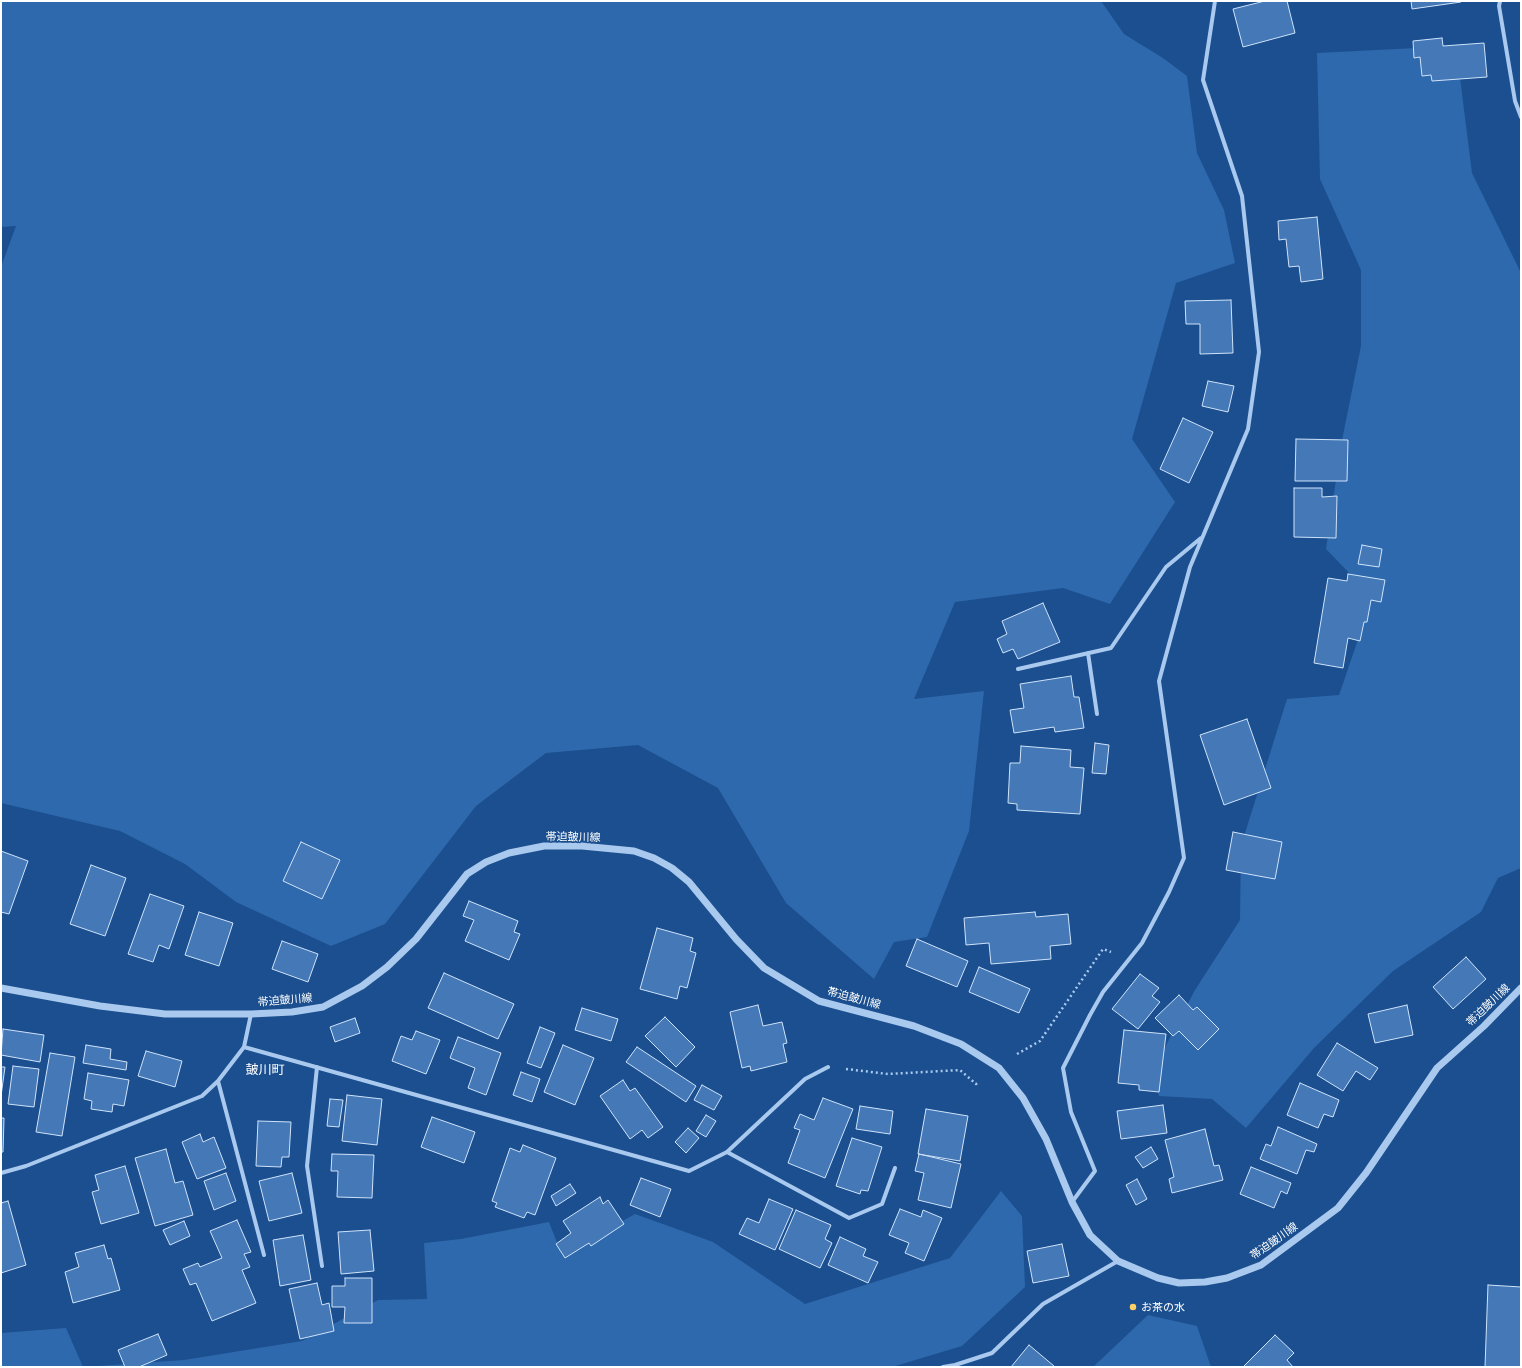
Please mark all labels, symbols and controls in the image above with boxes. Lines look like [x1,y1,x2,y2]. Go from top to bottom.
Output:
street label: 帯迫皷川線 [545,830,601,844]
street label: 帯迫皷川線 [1464,981,1512,1029]
street label: 帯迫皷川線 [826,985,882,1011]
street label: 帯迫皷川線 [257,991,313,1009]
district label: 皷川町 [246,1062,284,1078]
street label: 帯迫皷川線 [1248,1220,1300,1262]
place label: お茶の水 [1141,1300,1185,1314]
marker: お茶の水 [1128,1302,1138,1312]

